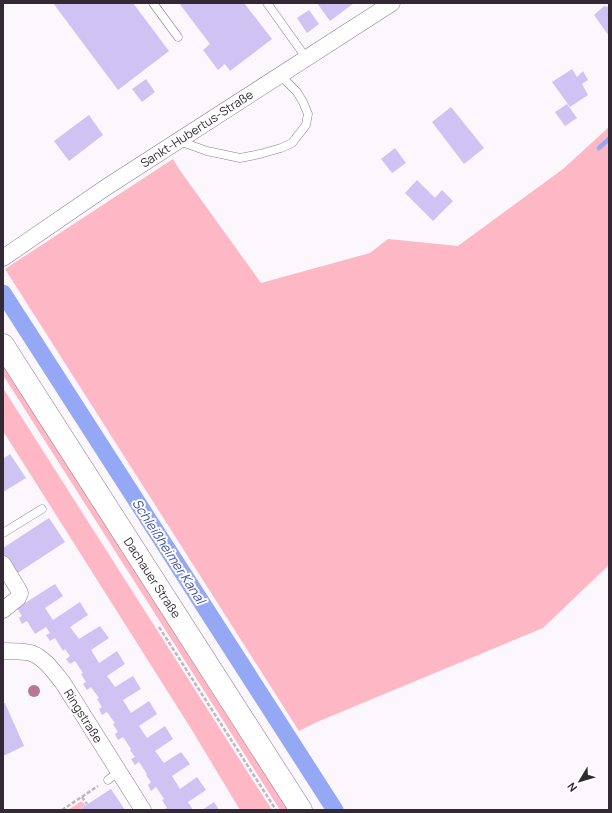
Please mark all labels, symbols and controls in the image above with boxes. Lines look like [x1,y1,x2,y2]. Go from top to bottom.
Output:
street label: Sankt-Hubertus-Straße [137,86,256,171]
water label: Schleißheimer Kanal [128,495,211,609]
street label: Dachauer Straße [120,534,185,621]
street label: Ringstraße [60,686,107,746]
north arrow [560,761,600,801]
text: N [563,780,580,795]

